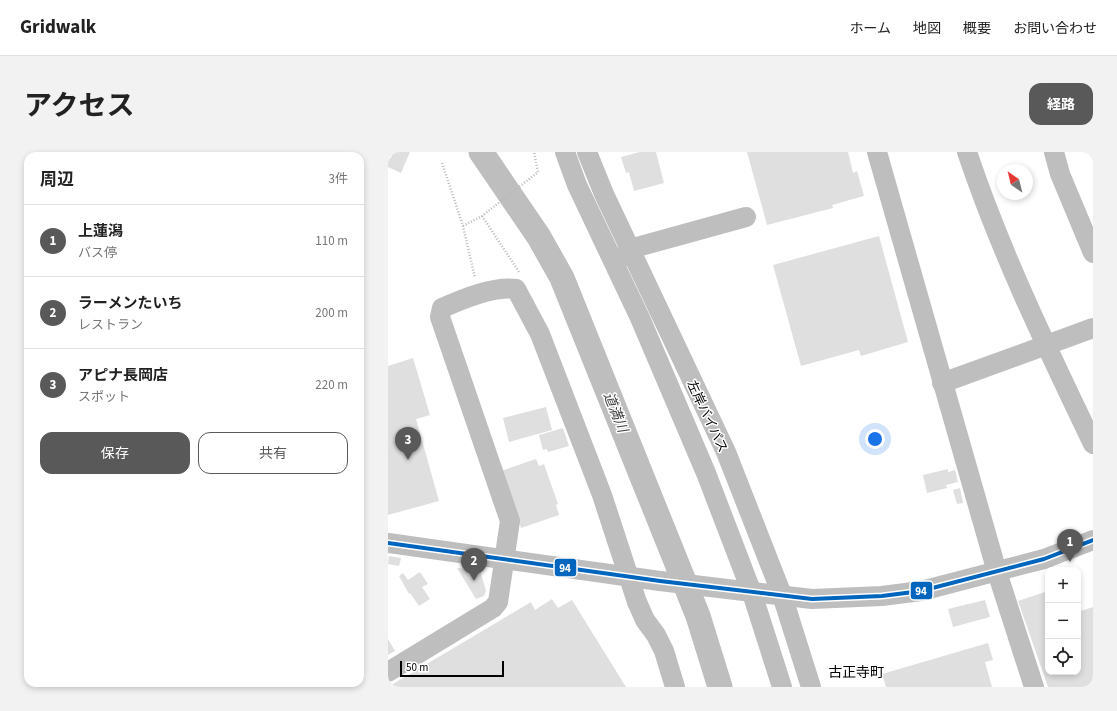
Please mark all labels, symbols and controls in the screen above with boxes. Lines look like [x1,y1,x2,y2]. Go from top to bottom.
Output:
text: Gridwalk [20,14,96,41]
text: ホーム [849,19,891,39]
text: 地図 [913,19,941,39]
text: 概要 [963,19,991,39]
text: お問い合わせ [1013,19,1097,39]
button: 経路 [1029,83,1093,125]
text: アクセス [24,86,135,126]
north arrow [997,164,1033,200]
text: 周辺 [40,168,74,192]
text: 3件 [329,170,348,188]
text: 上蓮潟 [78,221,123,242]
text: 1 [50,232,56,250]
text: 110 m [315,232,348,250]
text: バス停 [78,244,117,262]
text: ラーメンたいち [78,293,182,314]
text: 2 [50,304,56,322]
text: 200 m [315,304,348,322]
text: レストラン [78,316,143,334]
text: アピナ長岡店 [78,365,168,386]
text: 3 [50,376,56,394]
text: 220 m [315,376,348,394]
street label: 左岸バイパス [683,377,732,455]
text: スポット [78,388,130,406]
water label: 道満川 [598,389,633,437]
pin: 3 [395,427,421,460]
your location [865,429,885,449]
button: 保存 [40,432,190,474]
button: 共有 [198,432,348,474]
pin: 1 [1057,529,1083,562]
pin: 2 [461,548,487,581]
line badge: 94 [554,558,577,577]
text: 94 [559,561,571,576]
map controls [1045,567,1081,675]
button: + [1045,567,1081,603]
line badge: 94 [910,581,933,600]
text: 94 [915,584,927,599]
button: − [1045,603,1081,639]
button: locate [1045,639,1081,675]
scale bar [400,659,504,678]
text: 50 m [406,660,428,675]
district label: 古正寺町 [828,663,884,683]

